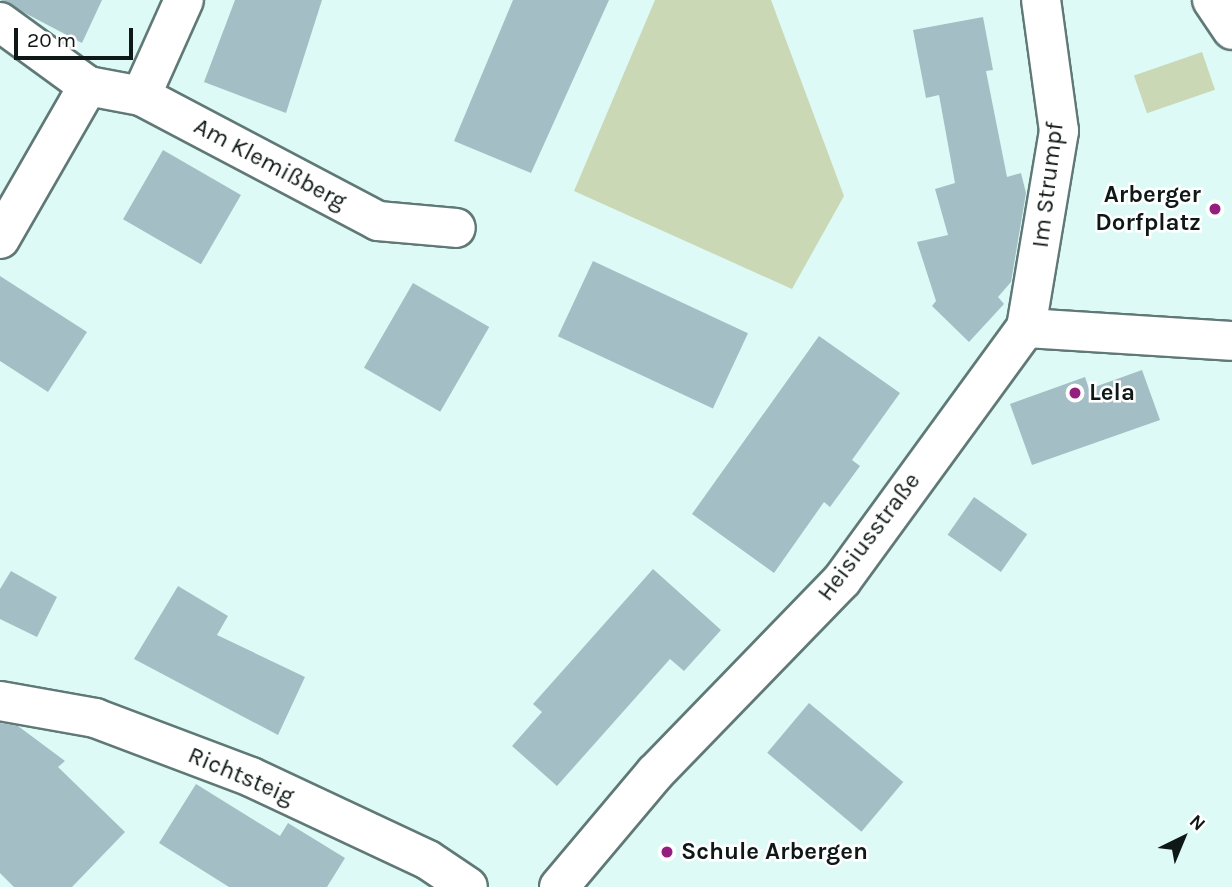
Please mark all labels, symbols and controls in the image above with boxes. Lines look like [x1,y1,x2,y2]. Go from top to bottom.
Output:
scale bar [18,14,136,58]
text: 20 m [27,28,76,52]
street label: Am Klemißberg [189,112,351,216]
street label: Im Strumpf [1026,121,1070,249]
place label: Arberger Dorfplatz [1095,181,1201,237]
marker: Arberger Dorfplatz [1207,201,1223,217]
place label: Lela [1089,379,1135,407]
marker: Lela [1067,385,1083,401]
street label: Heisiusstraße [811,467,927,607]
street label: Richtsteig [184,741,298,811]
north arrow [1148,803,1218,873]
text: N [1185,810,1210,835]
place label: Schule Arbergen [681,838,868,866]
marker: Schule Arbergen [659,844,675,860]

